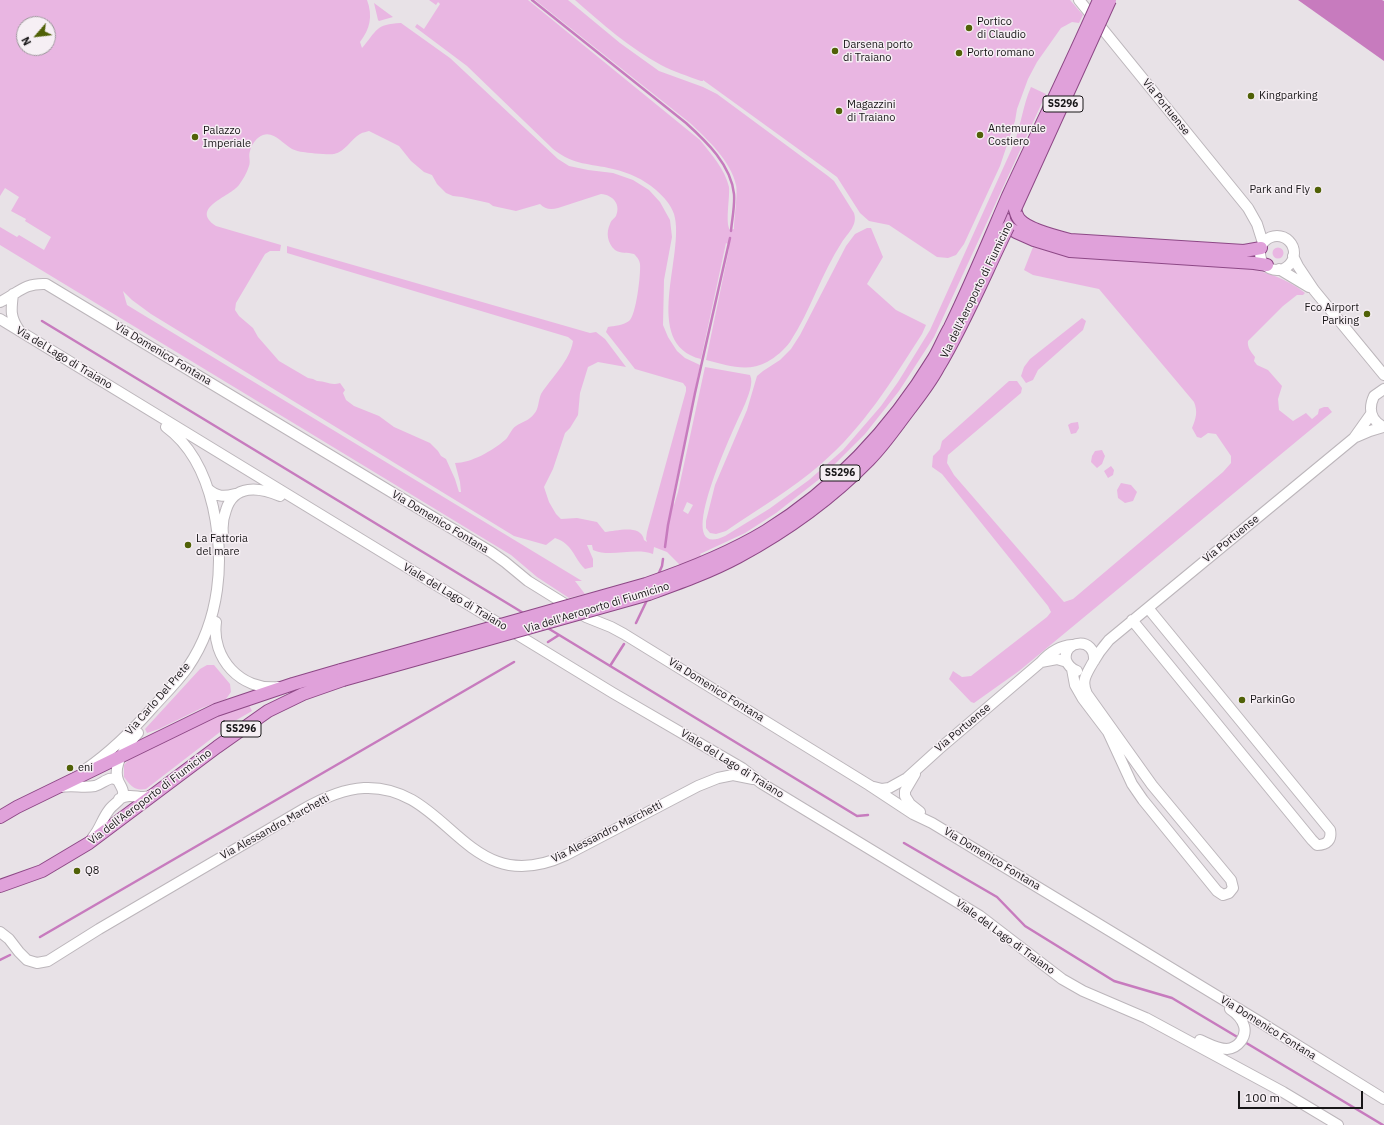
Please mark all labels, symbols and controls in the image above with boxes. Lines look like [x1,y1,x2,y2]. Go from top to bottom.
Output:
place label: Portico di Claudio [977,15,1026,41]
north arrow [16,16,56,56]
marker: Portico di Claudio [964,23,974,33]
text: N [18,34,34,48]
place label: Darsena porto di Traiano [843,38,913,64]
marker: Darsena porto di Traiano [830,46,840,56]
place label: Porto romano [967,46,1034,60]
marker: Porto romano [954,48,964,58]
street label: Via Portuense [1139,76,1193,138]
place label: Kingparking [1259,89,1318,103]
marker: Kingparking [1246,91,1256,101]
road number: SS296 [1043,96,1083,112]
place label: Magazzini di Traiano [847,98,895,124]
marker: Magazzini di Traiano [834,106,844,116]
place label: Antemurale Costiero [988,122,1046,148]
place label: Palazzo Imperiale [203,124,251,150]
marker: Antemurale Costiero [975,130,985,140]
marker: Palazzo Imperiale [190,132,200,142]
place label: Park and Fly [1250,183,1310,197]
marker: Park and Fly [1313,185,1323,195]
street label: Via dell'Aeroporto di Fiumicino [938,219,1016,361]
place label: Fco Airport Parking [1305,301,1359,327]
marker: Fco Airport Parking [1362,309,1372,319]
street label: Via Domenico Fontana [112,320,214,388]
street label: Via del Lago di Traiano [13,324,115,392]
road number: SS296 [820,465,860,481]
street label: Via Domenico Fontana [389,488,491,556]
street label: Via Portuense [1200,512,1262,566]
place label: La Fattoria del mare [196,532,248,558]
marker: La Fattoria del mare [183,540,193,550]
street label: Viale del Lago di Traiano [400,561,510,633]
street label: Via dell'Aeroporto di Fiumicino [523,580,671,636]
street label: Via Domenico Fontana [666,655,766,725]
street label: Via Carlo Del Prete [123,660,193,738]
place label: ParkinGo [1250,693,1295,707]
marker: ParkinGo [1237,695,1247,705]
street label: Via Portuense [933,701,993,755]
road number: SS296 [221,721,261,737]
street label: Viale del Lago di Traiano [678,727,786,801]
street label: Via dell'Aeroporto di Fiumicino [86,746,214,848]
place label: eni [78,761,93,775]
marker: eni [65,763,75,773]
street label: Via Alessandro Marchetti [218,791,332,863]
street label: Via Alessandro Marchetti [549,798,665,866]
street label: Via Domenico Fontana [941,825,1043,893]
place label: Q8 [85,864,99,878]
marker: Q8 [72,866,82,876]
street label: Viale del Lago di Traiano [953,897,1057,977]
street label: Via Domenico Fontana [1218,993,1318,1063]
scale bar [1240,1083,1365,1109]
text: 100 m [1245,1090,1280,1105]

